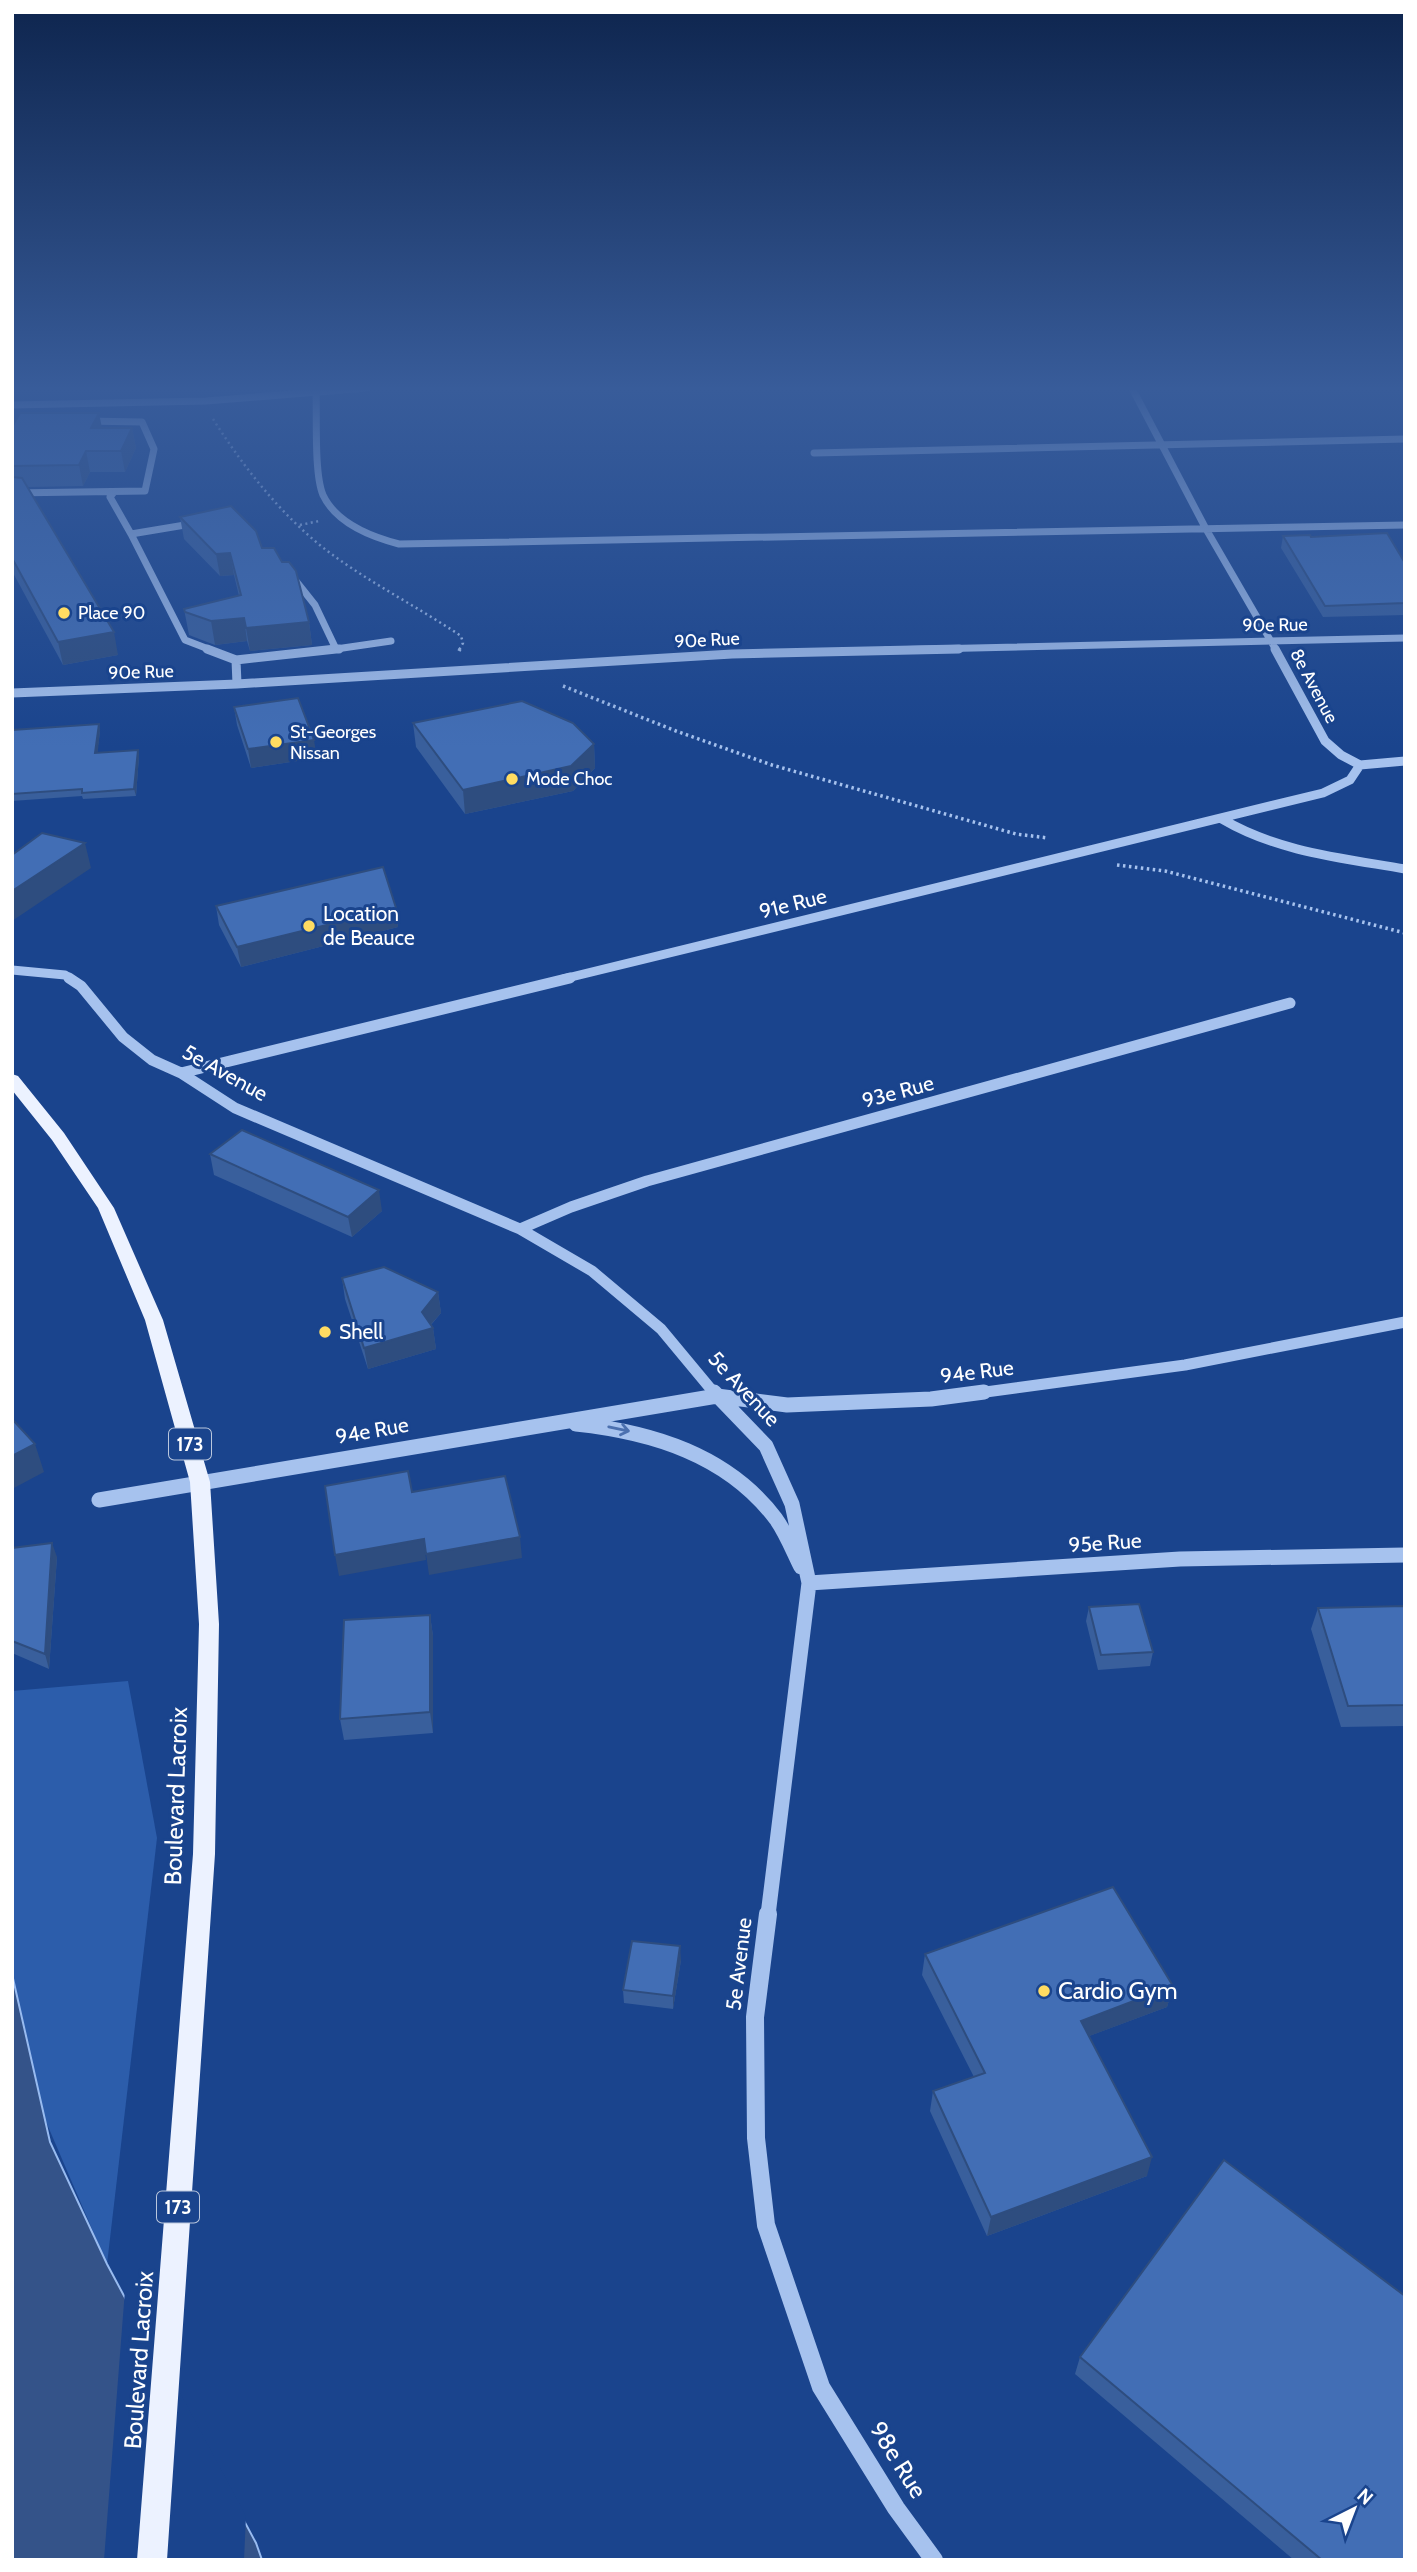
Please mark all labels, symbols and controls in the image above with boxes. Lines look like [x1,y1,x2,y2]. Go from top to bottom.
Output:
place label: Place 90 [78,602,145,624]
marker: Place 90 [56,605,72,621]
street label: 90e Rue [1242,613,1308,637]
street label: 90e Rue [674,627,740,653]
street label: 8e Avenue [1285,645,1343,727]
street label: 90e Rue [108,660,174,684]
place label: St-Georges Nissan [290,721,376,764]
marker: St-Georges Nissan [268,734,284,750]
place label: Mode Choc [526,768,612,790]
marker: Mode Choc [504,771,520,787]
street label: 91e Rue [757,883,829,924]
place label: Location de Beauce [323,901,415,950]
marker: Location de Beauce [301,918,317,934]
street label: 5e Avenue [178,1039,272,1106]
street label: 93e Rue [859,1070,937,1113]
place label: Shell [339,1319,383,1344]
marker: Shell [317,1324,333,1340]
street label: 5e Avenue [703,1346,786,1432]
street label: 94e Rue [939,1355,1015,1388]
street label: 94e Rue [333,1412,411,1449]
one-way arrow [607,1422,630,1436]
road number: 173 [169,1428,211,1460]
street label: 95e Rue [1068,1527,1142,1558]
street label: Boulevard Lacroix [158,1706,193,1886]
street label: 5e Avenue [720,1916,757,2012]
place label: Cardio Gym [1058,1976,1178,2005]
marker: Cardio Gym [1036,1983,1052,1999]
road number: 173 [157,2192,199,2222]
street label: Boulevard Lacroix [118,2269,159,2450]
street label: 98e Rue [864,2416,933,2503]
north arrow [1319,2474,1389,2544]
text: N [1352,2484,1378,2510]

